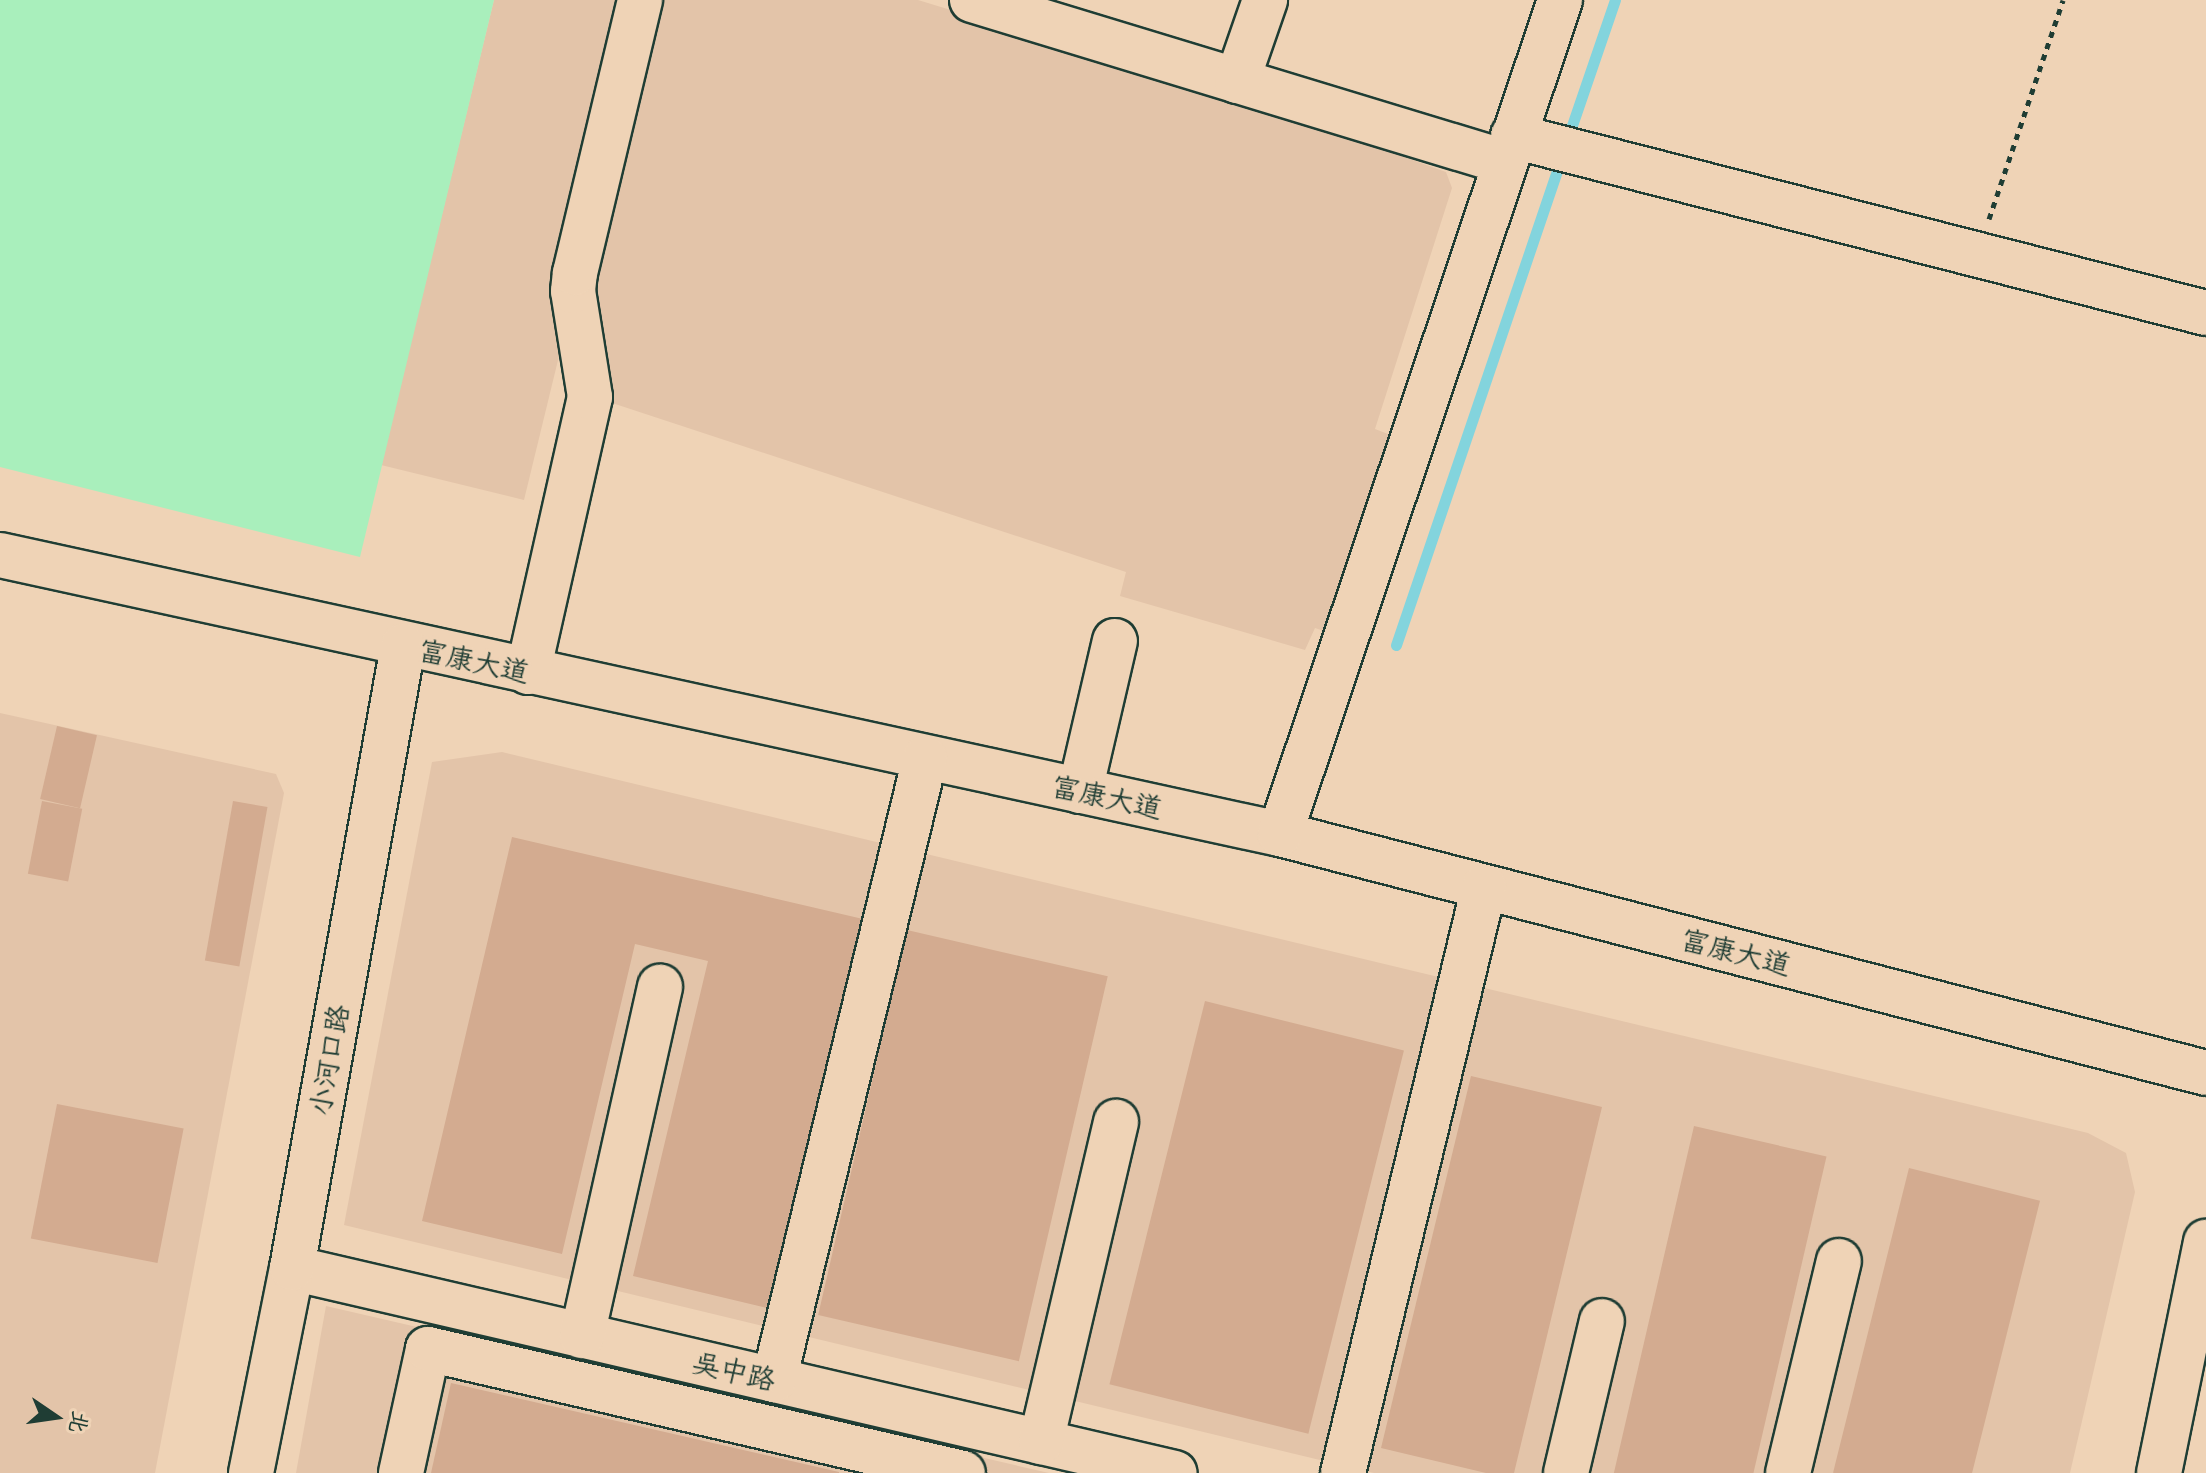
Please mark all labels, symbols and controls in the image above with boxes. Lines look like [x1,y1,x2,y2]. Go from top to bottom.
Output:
street label: 富康大道 [416,633,532,689]
street label: 富康大道 [1049,769,1165,825]
street label: 富康大道 [1678,922,1794,982]
street label: 小河口路 [303,1002,355,1118]
street label: 吴中路 [689,1345,779,1397]
north arrow [16,1377,96,1457]
text: 北 [62,1408,96,1436]

